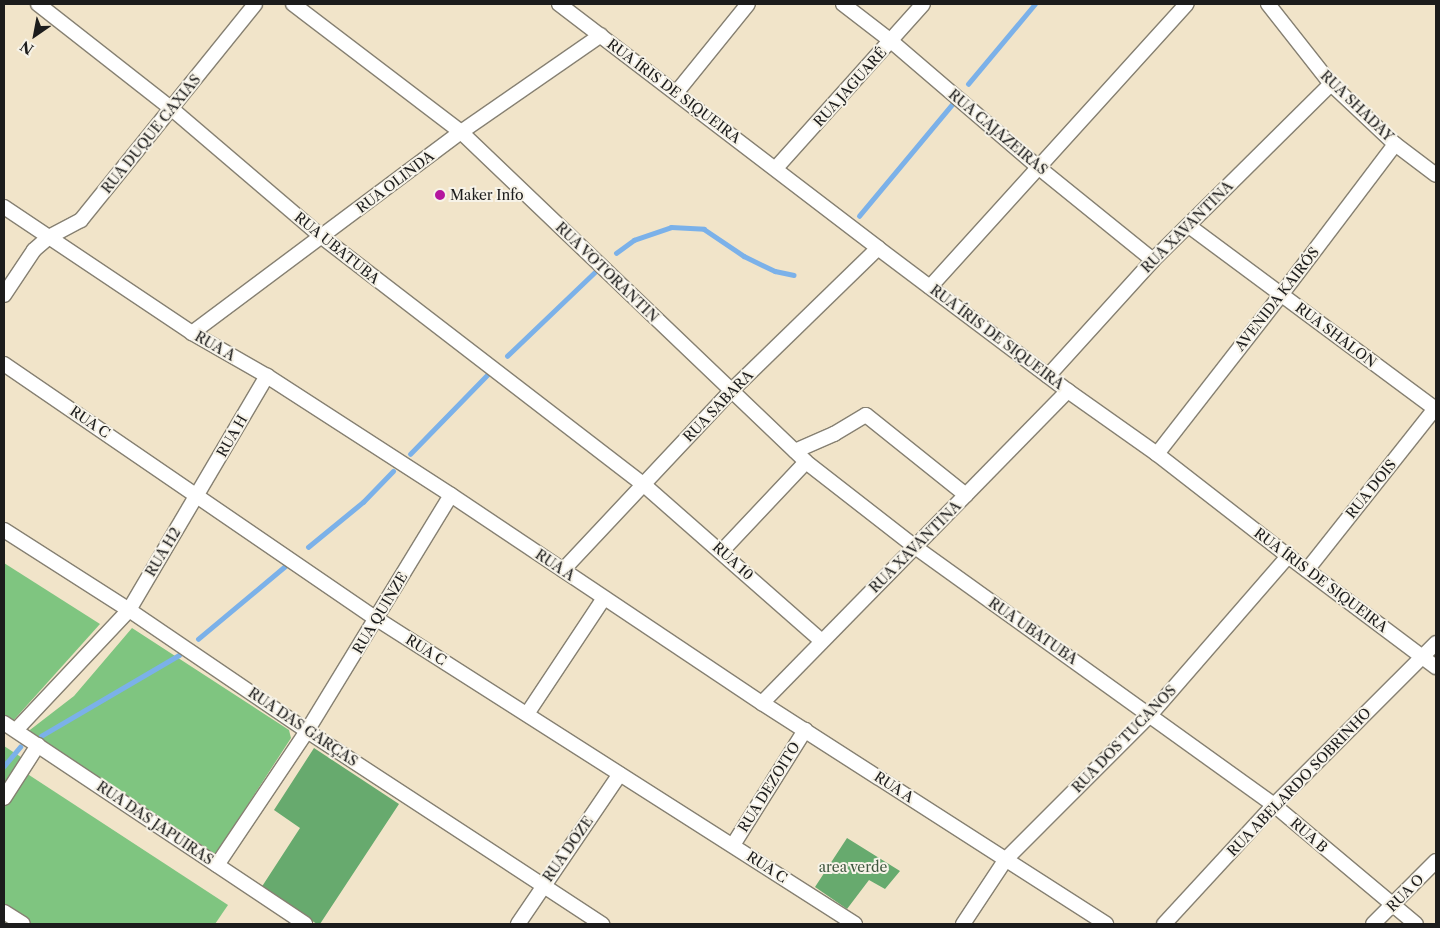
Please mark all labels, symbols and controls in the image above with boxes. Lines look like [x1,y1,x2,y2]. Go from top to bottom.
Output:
north arrow [10,10,60,60]
street label: RUA ÍRIS DE SIQUEIRA [604,35,744,147]
text: N [17,37,37,58]
street label: RUA JAGUARÉ [810,44,890,130]
street label: RUA SHADAY [1317,67,1397,145]
street label: RUA DUQUE CAXIAS [98,71,204,197]
street label: RUA CAJAZEIRAS [945,86,1051,178]
street label: RUA OLINDA [353,147,437,217]
street label: RUA XAVANTINA [1137,177,1237,277]
place label: Maker Info [450,187,524,203]
marker: Maker Info [434,189,446,201]
street label: RUA UBATUBA [291,208,383,288]
street label: RUA VOTORANTIN [552,218,662,326]
street label: AVENIDA KAIRÓS [1231,244,1323,354]
street label: RUA ÍRIS DE SIQUEIRA [927,281,1067,393]
street label: RUA SHALON [1292,299,1380,371]
street label: RUA A [191,328,239,364]
street label: RUA SABARA [679,367,757,445]
street label: RUA C [67,402,113,442]
street label: RUA H [213,412,251,460]
street label: RUA DOIS [1342,456,1400,522]
street label: RUA XAVANTINA [865,497,965,597]
street label: RUA H2 [142,524,184,580]
street label: RUA ÍRIS DE SIQUEIRA [1251,524,1391,636]
street label: RUA 10 [709,538,757,584]
street label: RUA A [532,545,578,585]
street label: RUA QUINZE [349,569,411,657]
street label: RUA UBATUBA [985,594,1081,668]
street label: RUA C [402,631,450,669]
street label: RUA DOS TUCANOS [1068,682,1180,796]
street label: RUA DAS GARÇAS [245,684,361,770]
street label: RUA ABELARDO SOBRINHO [1223,704,1375,860]
street label: RUA DEZOITO [734,739,804,835]
street label: RUA A [871,768,917,806]
street label: RUA DAS JAPUIRAS [93,778,217,868]
street label: RUA DOZE [539,813,597,885]
street label: RUA B [1287,814,1331,856]
street label: RUA C [743,848,791,886]
park label: area verde [818,859,888,875]
street label: RUA O [1383,871,1427,915]

